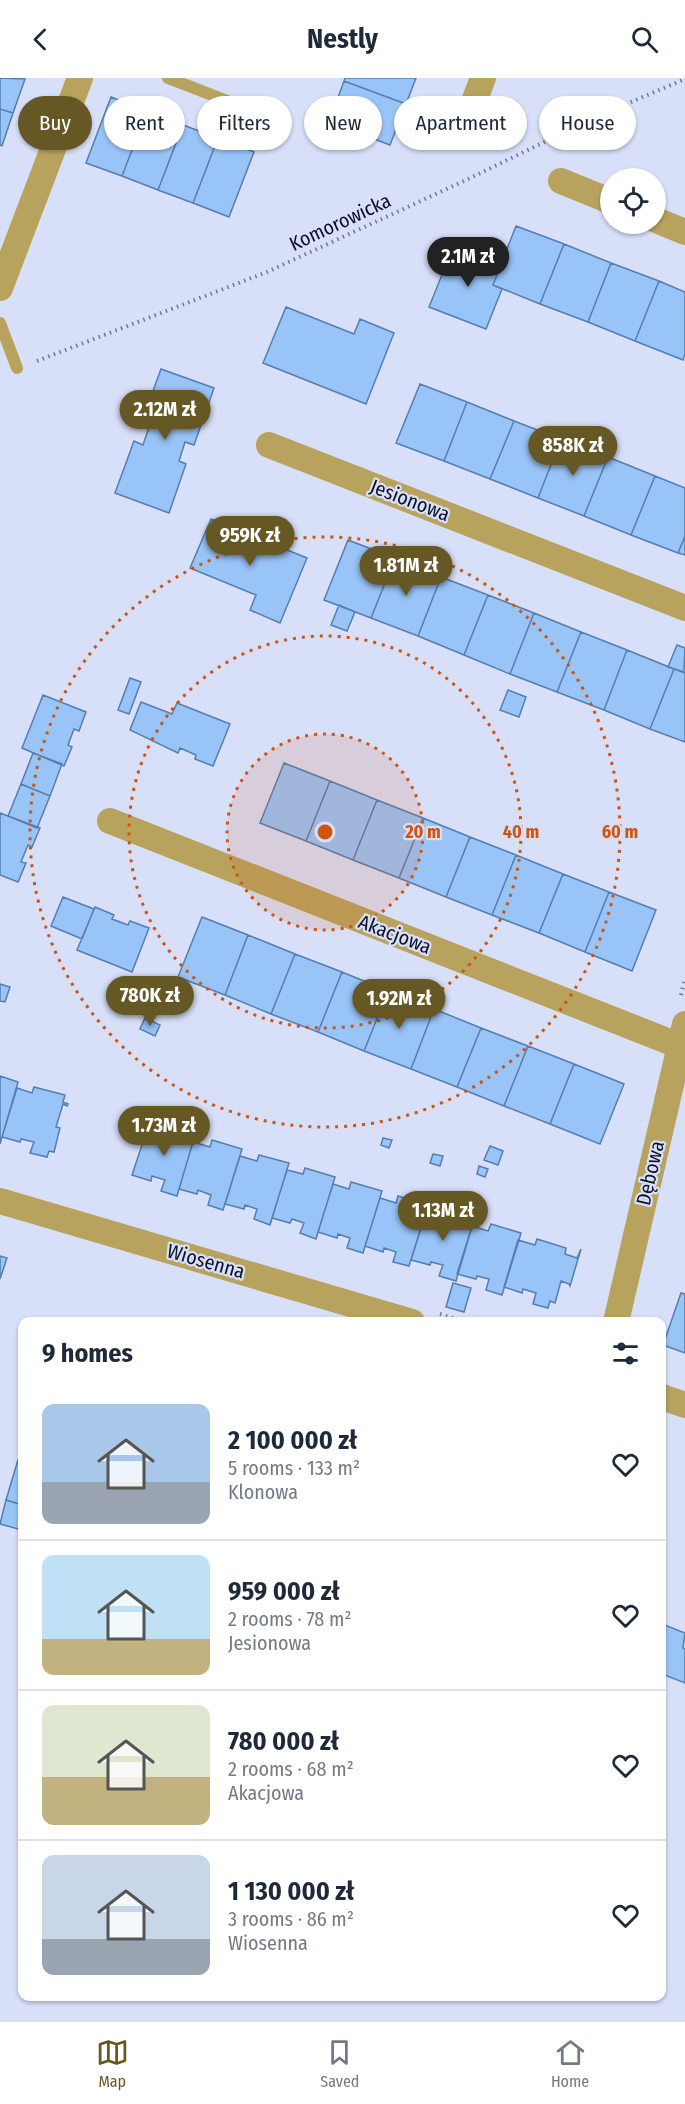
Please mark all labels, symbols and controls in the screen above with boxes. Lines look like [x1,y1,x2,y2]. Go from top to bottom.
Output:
icon: back [24,23,57,56]
text: Nestly [307,23,378,55]
icon: search [628,23,661,56]
chip: Buy [18,96,92,150]
chip: Rent [104,96,185,150]
chip: Filters [197,96,292,150]
chip: New [304,96,382,150]
chip: Apartment [394,96,527,150]
chip: House [539,96,636,150]
map controls [600,168,666,234]
button: locate [600,168,666,234]
street label: Komorowicka [285,188,395,256]
pin: 2.1M zł [413,237,523,288]
text: 2.1M zł [441,244,495,268]
pin: 2.12M zł [103,390,227,441]
text: 2.12M zł [134,397,196,421]
pin: 858K zł [518,426,628,477]
text: 858K zł [542,433,604,457]
street label: Jesionowa [367,474,453,526]
pin: 959K zł [195,516,305,567]
text: 959K zł [220,523,280,547]
pin: 1.81M zł [344,546,468,597]
text: 1.81M zł [374,553,438,577]
text: 20 m [404,821,441,843]
text: 40 m [503,821,539,843]
text: 60 m [602,821,638,843]
centre of rings [315,822,335,842]
street label: Akacjowa [355,909,435,959]
pin: 780K zł [95,976,205,1027]
pin: 1.92M zł [337,979,461,1030]
text: 780K zł [120,983,180,1007]
text: 1.92M zł [366,986,432,1010]
pin: 1.73M zł [102,1106,226,1157]
text: 1.73M zł [132,1113,196,1137]
street label: Dębowa [631,1138,669,1208]
pin: 1.13M zł [381,1191,505,1242]
text: 1.13M zł [412,1198,474,1222]
street label: Wiosenna [164,1238,248,1284]
icon: filters [609,1337,642,1370]
text: 9 homes [42,1338,133,1369]
text: 2 100 000 zł [228,1425,357,1456]
icon: home [90,1428,162,1500]
icon: heart [609,1448,642,1481]
text: 5 rooms · 133 m² [228,1456,360,1480]
text: Klonowa [228,1480,298,1504]
text: 959 000 zł [228,1576,340,1607]
icon: home [90,1579,162,1651]
icon: heart [609,1599,642,1632]
text: 2 rooms · 78 m² [228,1607,351,1631]
text: Jesionowa [228,1631,311,1655]
text: 780 000 zł [228,1726,339,1757]
icon: home [90,1729,162,1801]
icon: heart [609,1749,642,1782]
text: 2 rooms · 68 m² [228,1757,354,1781]
text: Akacjowa [228,1781,304,1805]
text: 1 130 000 zł [228,1876,354,1907]
icon: home [90,1879,162,1951]
icon: heart [609,1899,642,1932]
text: 3 rooms · 86 m² [228,1907,354,1931]
text: Wiosenna [228,1931,308,1955]
tab: Map [96,2036,129,2091]
tab: Saved [320,2036,359,2091]
tab: Home [551,2036,589,2091]

